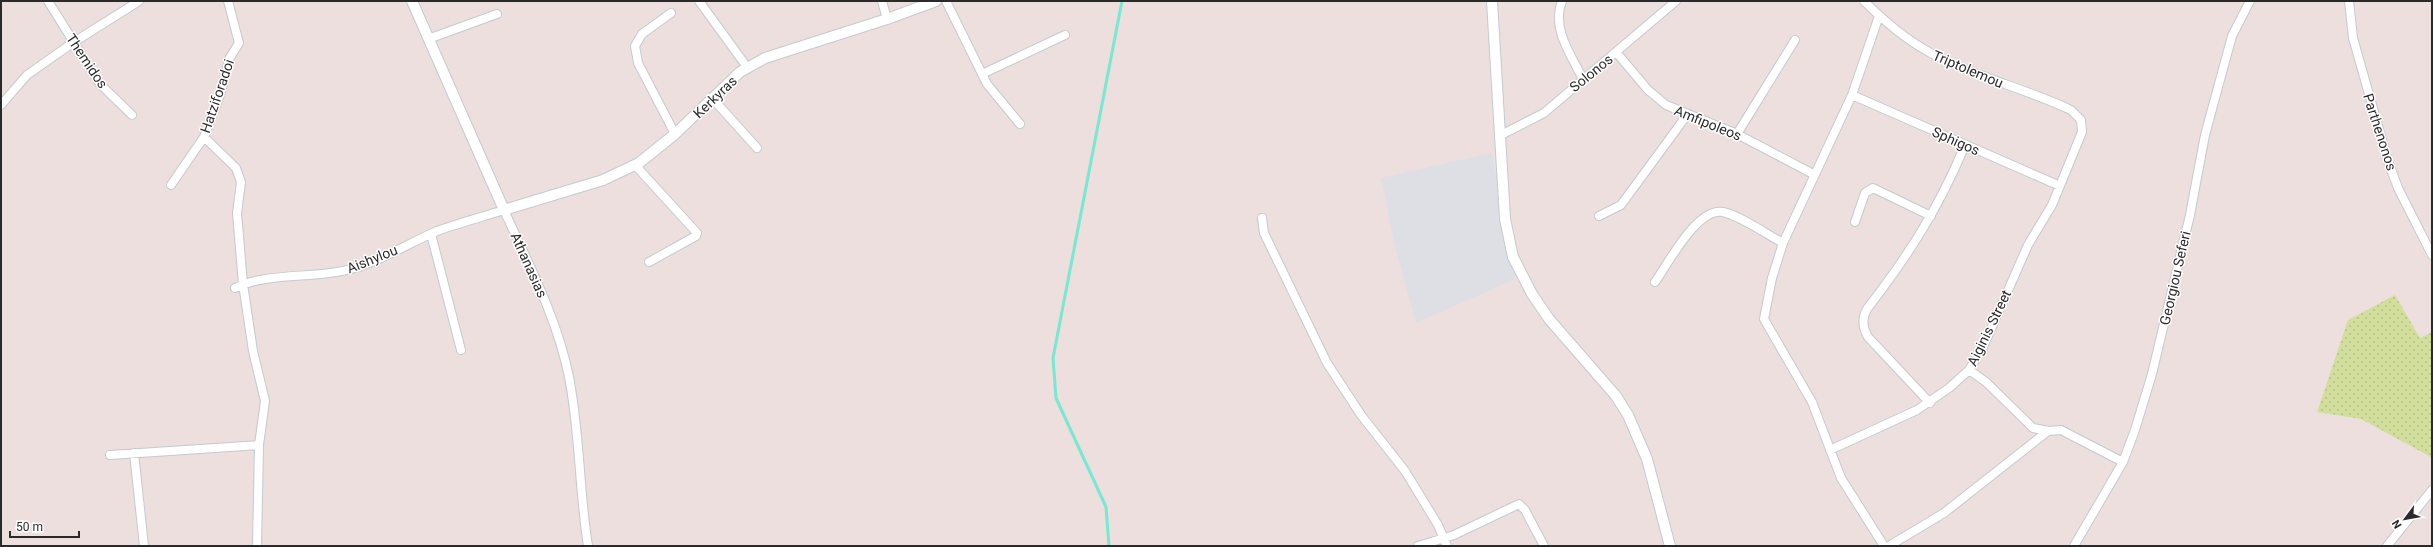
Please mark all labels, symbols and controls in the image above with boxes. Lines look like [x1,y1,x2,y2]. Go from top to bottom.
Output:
street label: Themidos [63,31,111,91]
street label: Triptolemou [1930,47,2006,91]
street label: Solonos [1566,51,1616,95]
street label: Hatziforadoi [197,57,237,135]
street label: Kerkyras [690,73,740,121]
street label: Parthenonos [2360,92,2400,172]
street label: Amfipoleos [1672,102,1744,144]
street label: Sphigos [1930,123,1982,159]
street label: Georgiou Seferi [2156,229,2194,327]
street label: Athanasias [508,230,550,300]
street label: Aishylou [344,242,400,276]
street label: Aiginis Street [1964,287,2014,369]
north arrow [2385,499,2425,539]
scale bar [10,513,79,539]
text: N [2389,517,2405,531]
text: 50 m [16,520,43,534]

